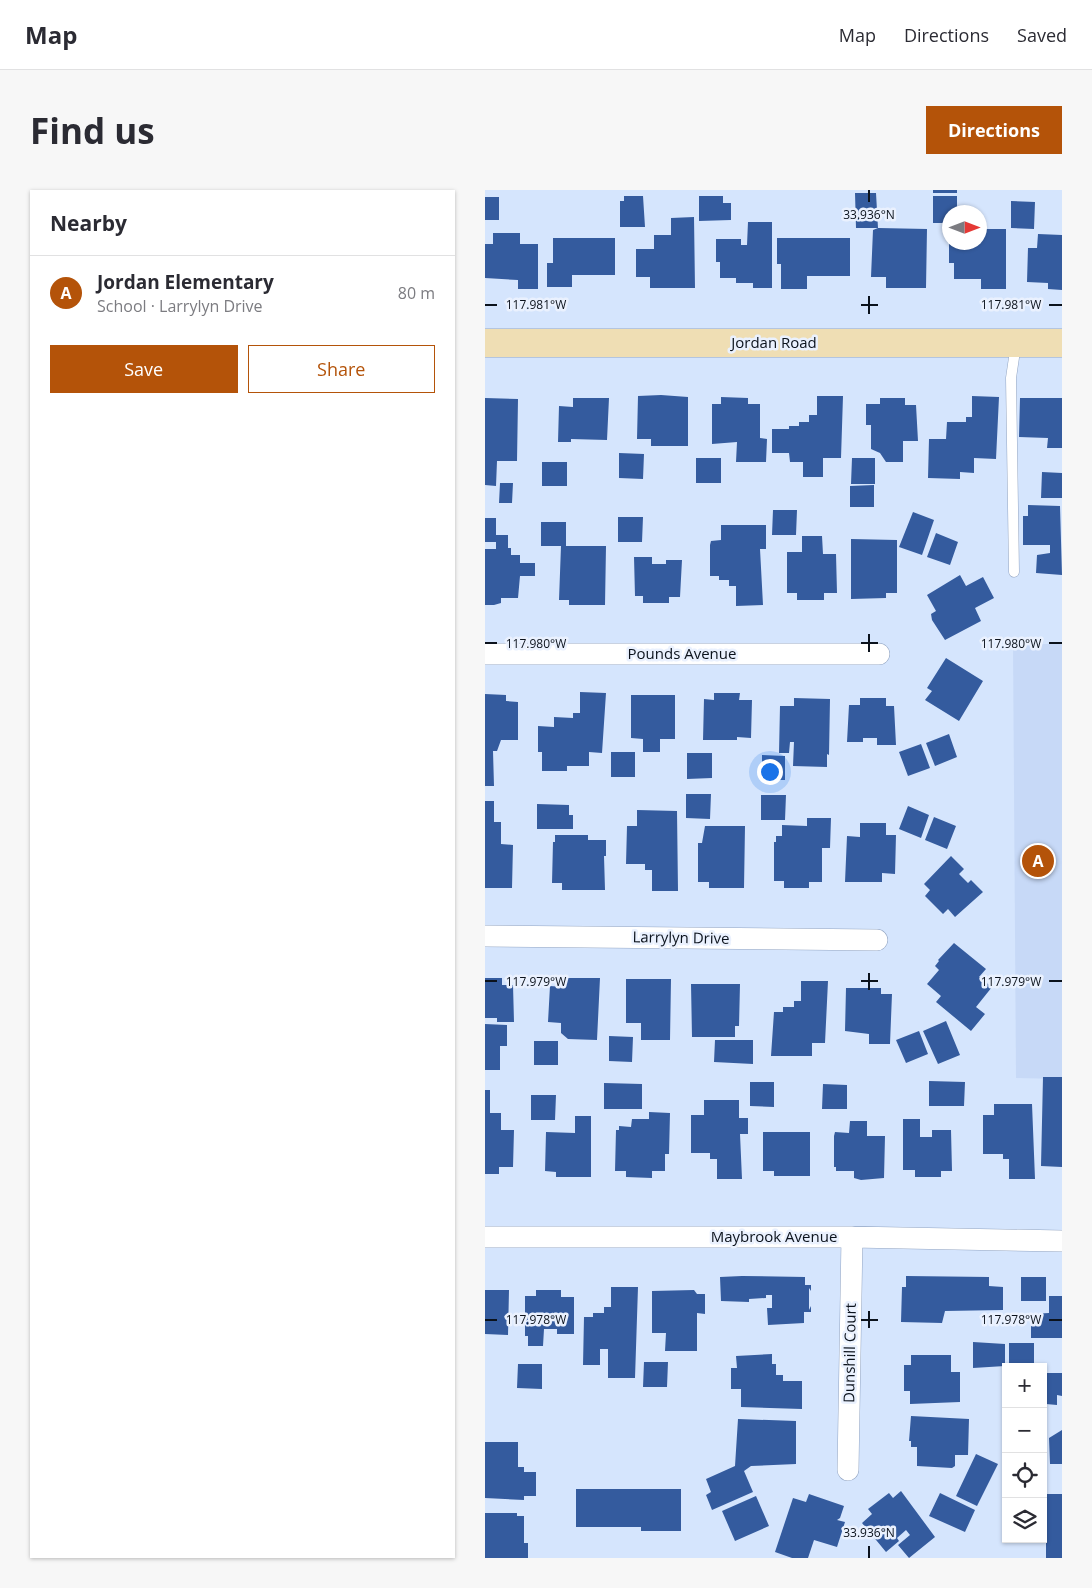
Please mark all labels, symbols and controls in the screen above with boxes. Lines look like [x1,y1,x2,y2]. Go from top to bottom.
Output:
text: Map [25,18,77,51]
text: Map [839,23,876,47]
text: Directions [904,23,989,47]
text: Saved [1017,23,1067,47]
button: Directions [926,106,1062,154]
text: Find us [30,107,155,154]
north arrow [942,205,987,250]
text: 33.936°N [843,206,895,223]
text: Nearby [50,209,127,237]
text: Jordan Elementary [97,269,274,295]
text: A [60,282,72,304]
text: 80 m [398,282,435,304]
text: School · Larrylyn Drive [97,295,263,317]
text: 117.981°W [506,296,566,313]
text: 117.981°W [981,296,1041,313]
street label: Jordan Road [729,332,817,352]
button: Save [50,345,238,393]
button: Share [248,345,435,393]
text: 117.980°W [506,635,566,652]
text: 117.980°W [981,635,1041,652]
street label: Pounds Avenue [628,643,736,663]
your location [757,759,783,785]
pin: A [1022,842,1054,880]
street label: Larrylyn Drive [632,926,730,948]
text: 117.979°W [506,973,566,990]
text: 117.979°W [981,973,1041,990]
street label: Maybrook Avenue [711,1226,837,1246]
street label: Dunshill Court [838,1303,860,1403]
text: 117.978°W [506,1311,566,1328]
text: 117.978°W [981,1311,1041,1328]
map controls [1002,1363,1047,1543]
button: + [1002,1363,1047,1408]
button: − [1002,1408,1047,1453]
button: locate [1002,1453,1047,1498]
button: layers [1002,1498,1047,1543]
text: 33.936°N [843,1524,895,1541]

